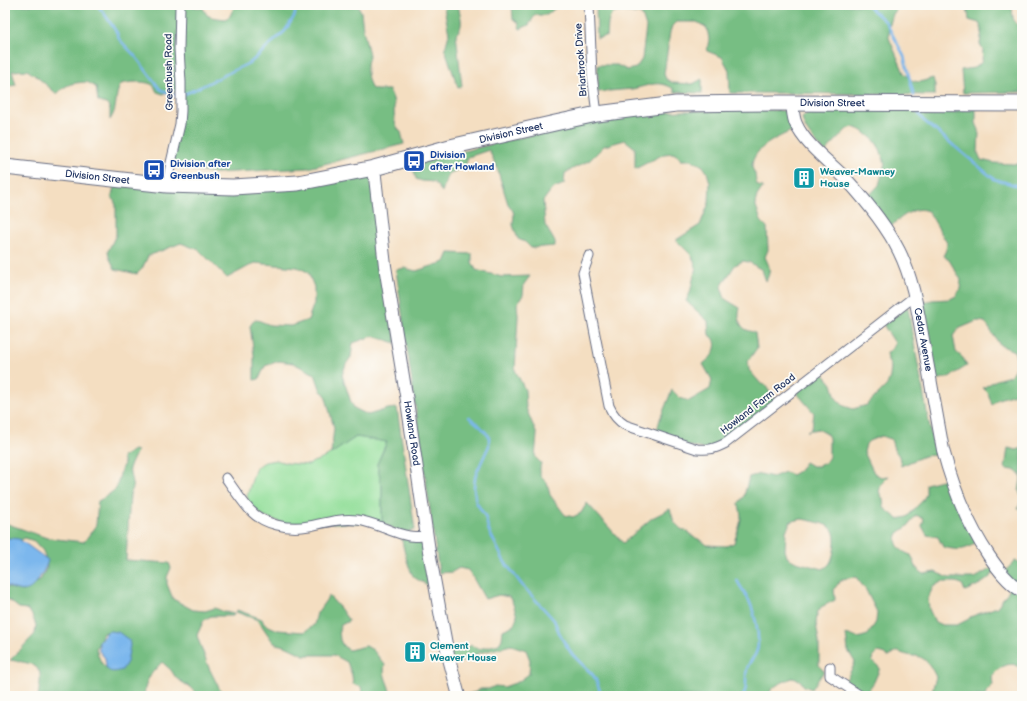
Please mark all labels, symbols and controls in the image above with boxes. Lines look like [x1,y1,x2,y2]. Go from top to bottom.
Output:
street label: Briarbrook Drive [572,23,590,97]
street label: Greenbush Road [162,33,176,111]
street label: Division Street [800,97,865,109]
street label: Division Street [478,120,544,146]
bus stop icon: Division after Howland [401,148,427,174]
place label: Division after Howland [430,149,495,173]
bus stop icon: Division after Greenbush [141,157,167,183]
place label: Division after Greenbush [170,158,231,182]
building icon: Weaver-Mawney House [791,165,817,191]
place label: Weaver-Mawney House [820,166,895,190]
street label: Division Street [64,168,130,187]
street label: Cedar Avenue [911,307,935,372]
street label: Howland Farm Road [718,371,798,437]
street label: Howland Road [401,400,422,467]
building icon: Clement Weaver House [402,639,428,665]
place label: Clement Weaver House [430,640,497,664]

